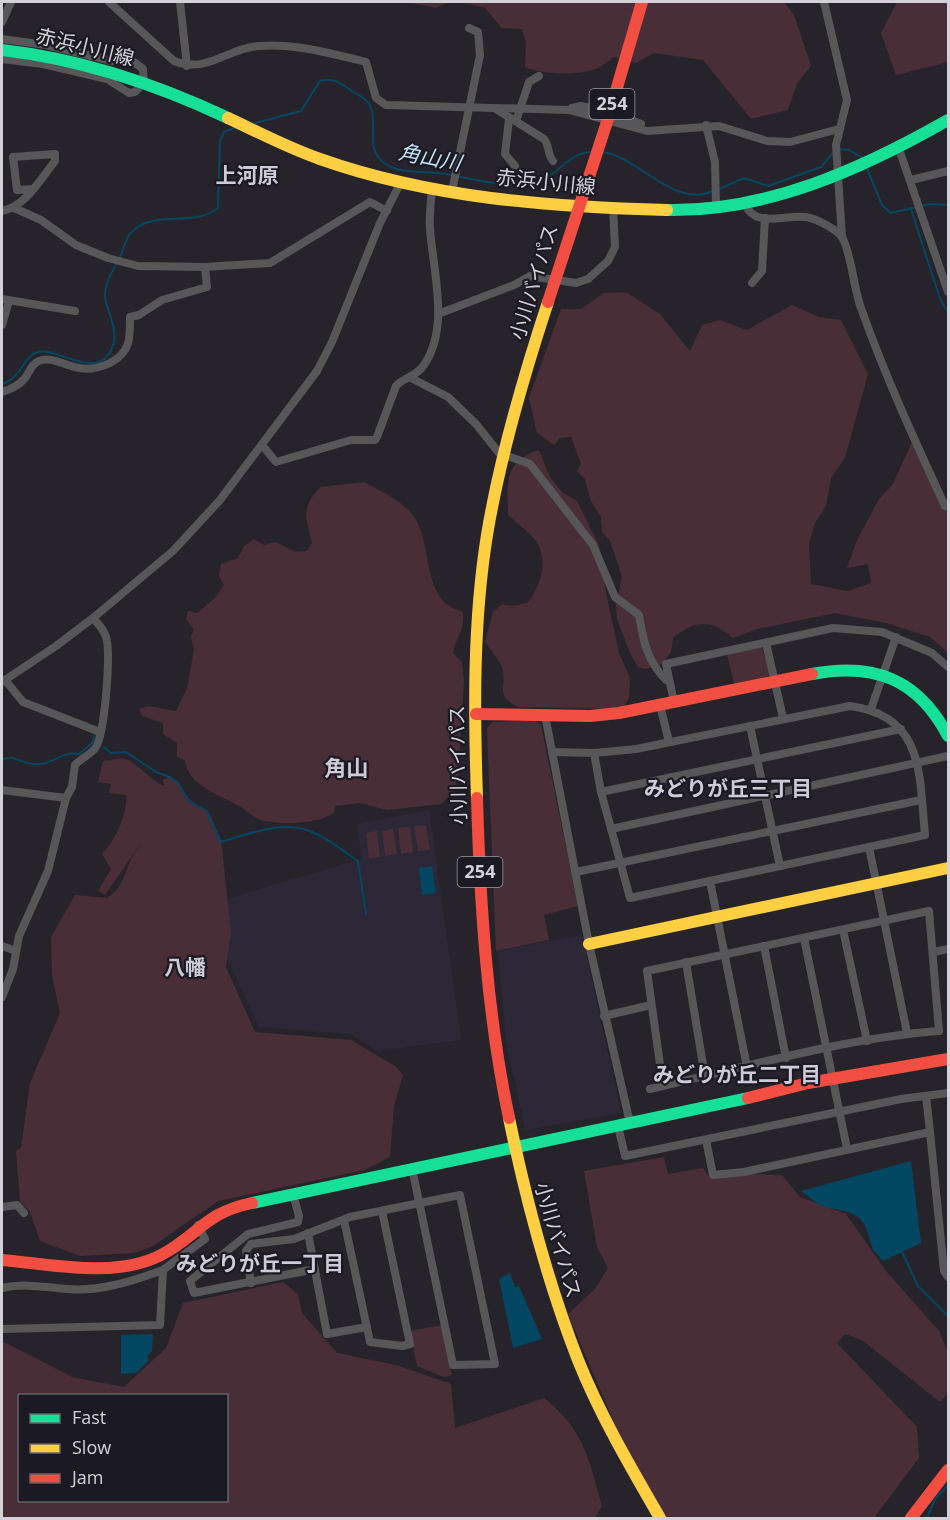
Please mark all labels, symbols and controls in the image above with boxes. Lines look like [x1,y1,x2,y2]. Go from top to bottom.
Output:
street label: 赤浜小川線 [33,21,137,72]
road number: 254 [590,89,634,119]
water label: 角山川 [397,137,466,177]
district label: 上河原 [216,161,279,189]
street label: 赤浜小川線 [495,163,597,200]
street label: 小川バイパス [503,221,564,343]
street label: 小川バイパス [443,705,472,825]
district label: 角山 [324,752,368,782]
district label: みどりが丘三丁目 [644,774,812,802]
road number: 254 [458,857,502,887]
district label: 八幡 [164,953,206,981]
district label: みどりが丘二丁目 [653,1060,821,1088]
street label: 小川バイパス [529,1179,588,1301]
district label: みどりが丘一丁目 [176,1249,344,1277]
legend [18,1394,228,1502]
text: Fast [72,1405,106,1429]
text: Slow [72,1435,111,1459]
text: Jam [70,1465,104,1489]

